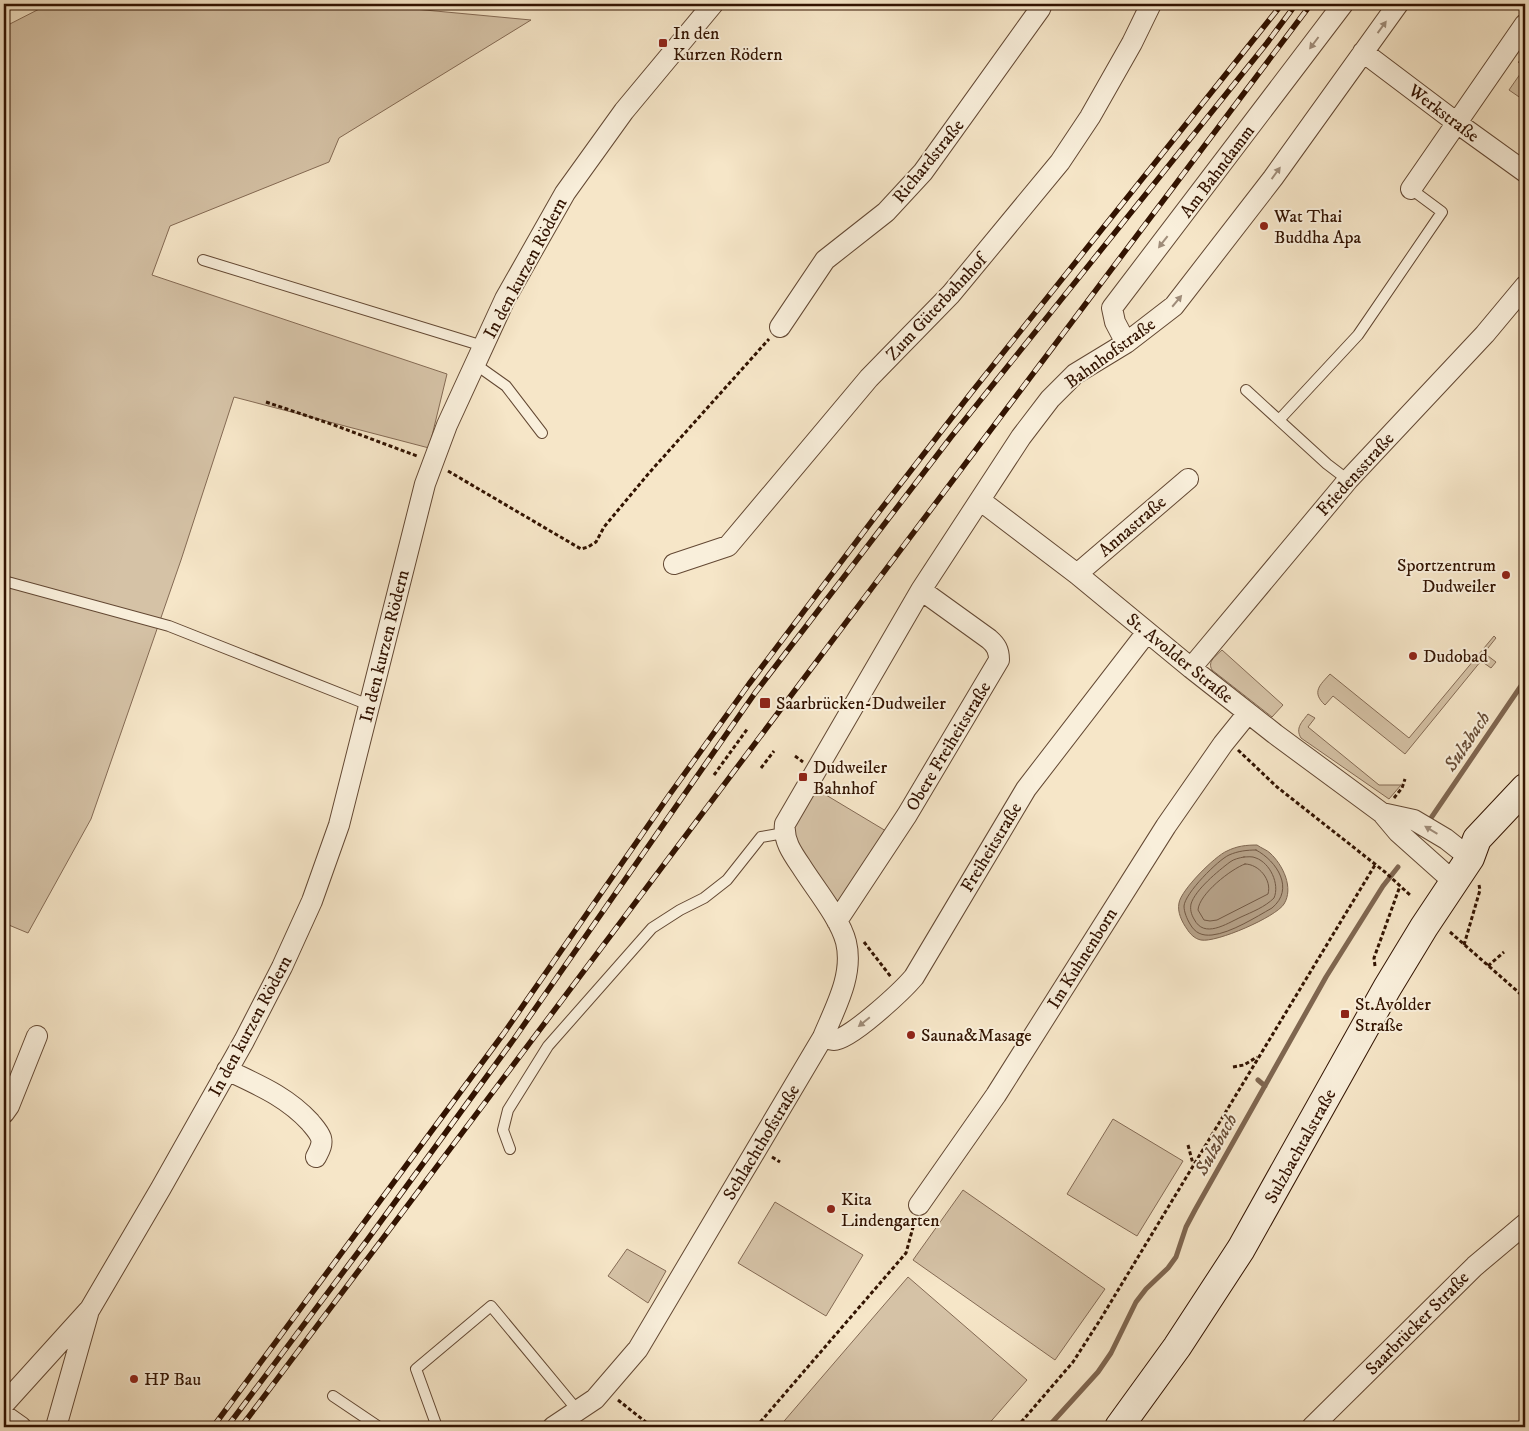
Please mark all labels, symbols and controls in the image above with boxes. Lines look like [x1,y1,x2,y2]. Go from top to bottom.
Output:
one-way arrow [1377,20,1387,34]
place label: In den Kurzen Rödern [673,23,783,66]
one-way arrow [1309,36,1319,50]
marker: In den Kurzen Rödern [657,37,669,49]
street label: Werkstraße [1403,79,1483,148]
street label: Richardstraße [888,115,969,208]
street label: Am Bahndamm [1176,121,1260,222]
one-way arrow [1271,167,1282,180]
street label: In den kurzen Rödern [479,194,573,343]
place label: Wat Thai Buddha Apa [1273,206,1361,249]
marker: Wat Thai Buddha Apa [1258,220,1270,232]
one-way arrow [1158,235,1169,248]
street label: Zum Güterbahnhof [882,247,994,365]
one-way arrow [1171,295,1182,308]
street label: Bahnhofstraße [1061,314,1160,394]
street label: Friedensstraße [1312,428,1399,521]
street label: Annastraße [1094,491,1171,562]
place label: Sportzentrum Dudweiler [1397,555,1496,598]
street label: In den kurzen Rödern [355,567,415,725]
marker: Sportzentrum Dudweiler [1500,569,1512,581]
street label: St. Avolder Straße [1121,609,1237,709]
place label: Dudobad [1423,646,1488,668]
marker: Dudobad [1407,650,1419,662]
street label: Obere Freiheitstraße [902,678,996,815]
place label: Saarbrücken-Dudweiler [776,693,946,715]
marker: Saarbrücken-Dudweiler [758,696,772,710]
water label: Sulzbach [1438,707,1496,777]
place label: Dudweiler Bahnhof [813,757,887,800]
marker: Dudweiler Bahnhof [797,771,809,783]
street label: Freiheitstraße [957,799,1027,896]
one-way arrow [1423,826,1438,834]
street label: Im Kuhnenborn [1043,904,1123,1013]
street label: In den kurzen Rödern [204,952,298,1101]
place label: St.Avolder Straße [1355,994,1431,1037]
marker: St.Avolder Straße [1339,1008,1351,1020]
one-way arrow [858,1016,871,1027]
place label: Sauna&Masage [921,1025,1032,1047]
marker: Sauna&Masage [905,1029,917,1041]
street label: Schlachthofstraße [719,1081,805,1204]
street label: Sulzbachtalstraße [1260,1085,1341,1208]
water label: Sulzbach [1190,1110,1243,1180]
place label: Kita Lindengarten [841,1189,940,1232]
marker: Kita Lindengarten [825,1203,837,1215]
street label: Saarbrücker Straße [1361,1267,1474,1380]
place label: HP Bau [144,1369,201,1391]
marker: HP Bau [128,1373,140,1385]

